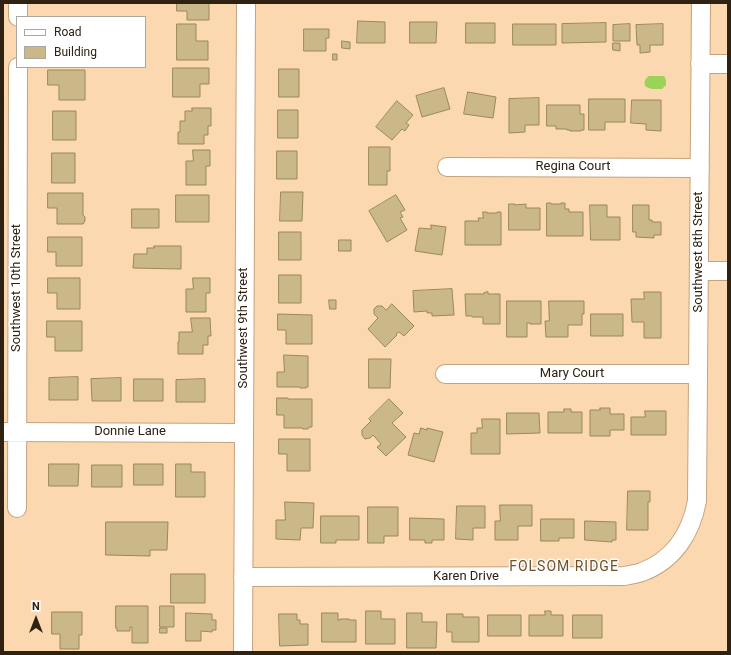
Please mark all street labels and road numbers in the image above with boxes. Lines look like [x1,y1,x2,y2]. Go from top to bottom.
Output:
street label: Regina Court [536,159,610,175]
street label: Southwest 8th Street [691,192,707,312]
street label: Southwest 10th Street [9,224,25,352]
street label: Southwest 9th Street [236,268,252,388]
street label: Mary Court [540,366,604,382]
street label: Donnie Lane [94,424,166,440]
street label: Karen Drive [433,569,499,585]

